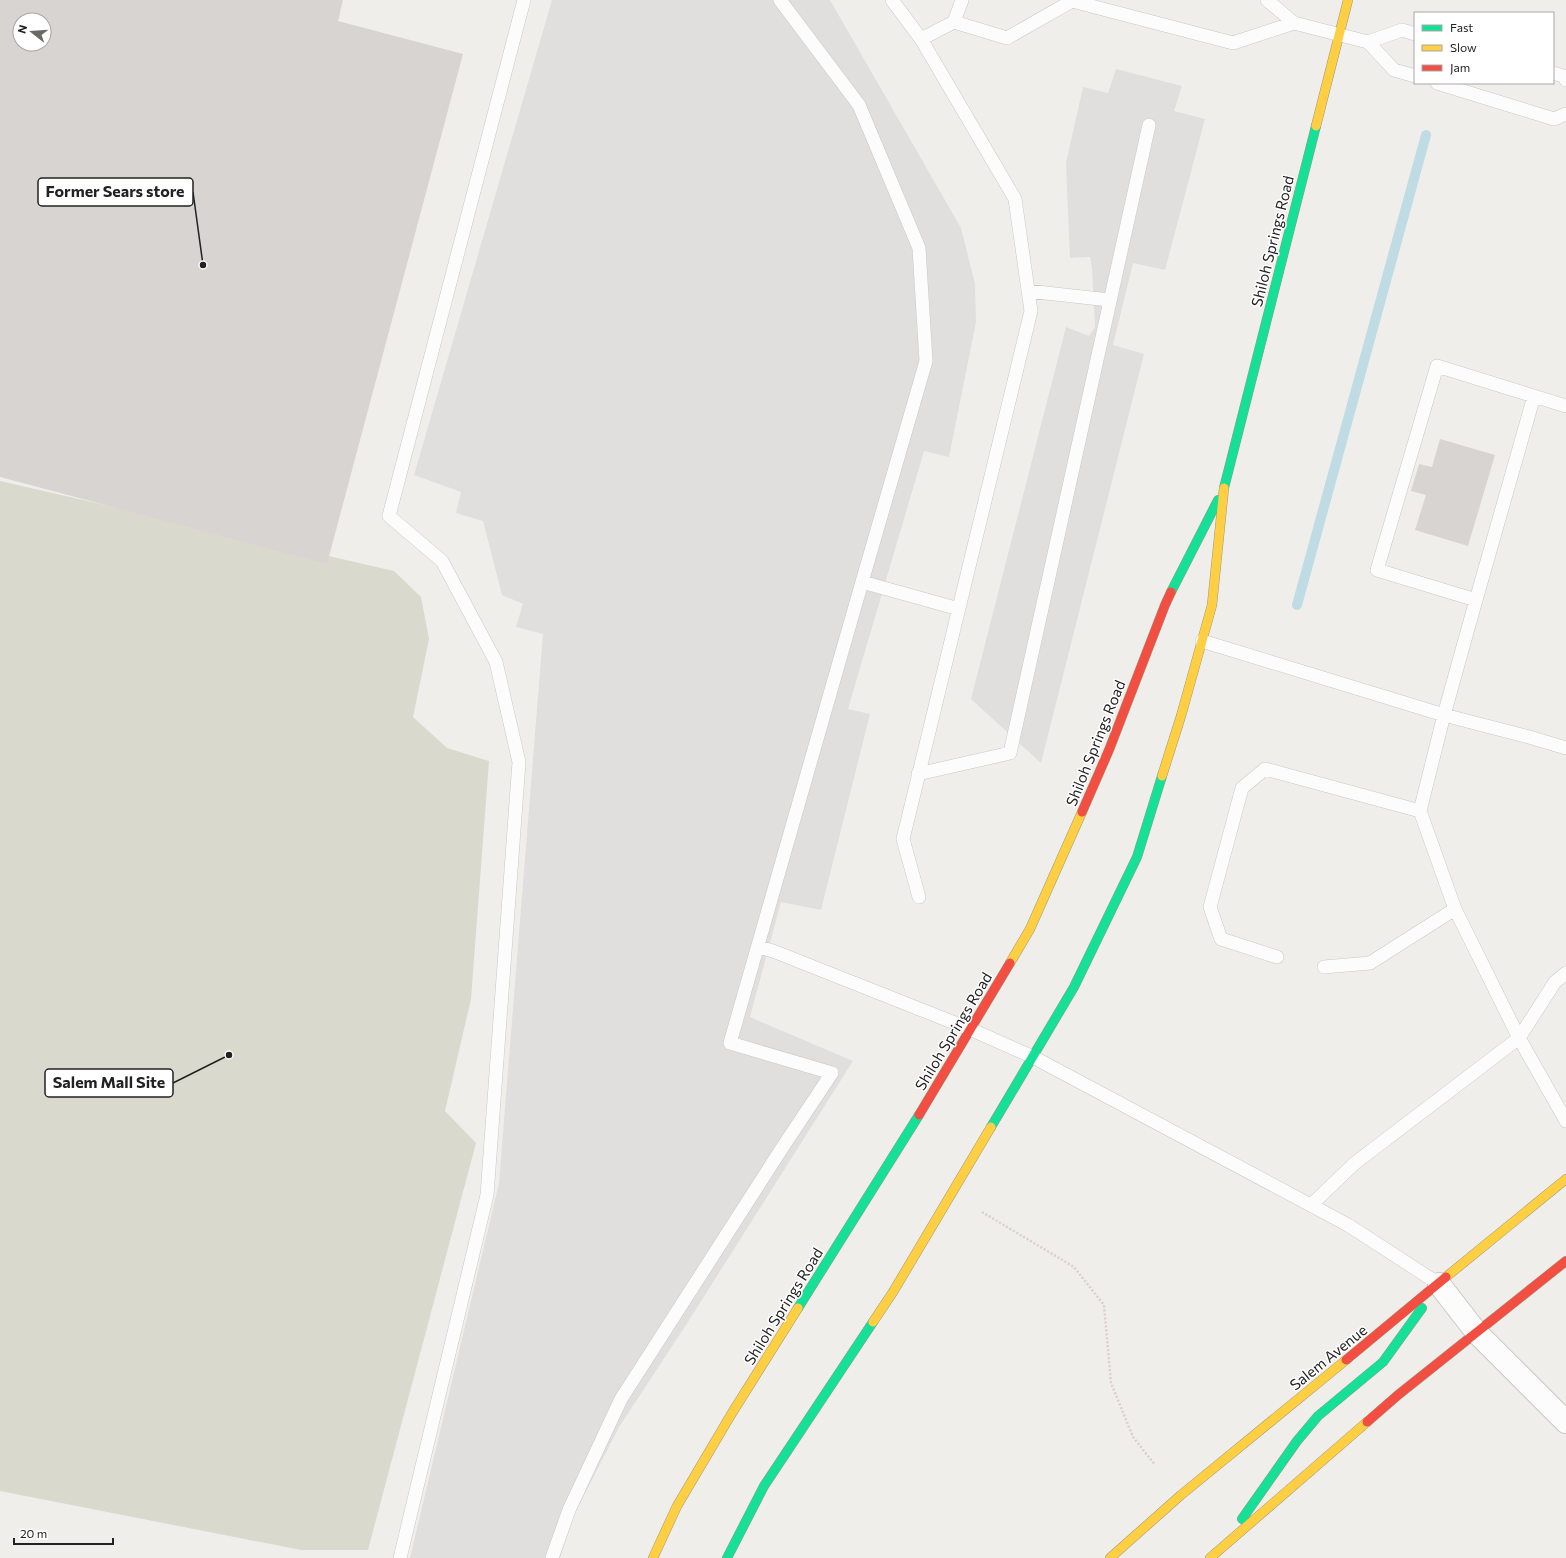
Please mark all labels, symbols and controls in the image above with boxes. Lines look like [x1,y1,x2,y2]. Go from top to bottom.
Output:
north arrow [12,12,52,52]
legend [1414,12,1554,84]
text: Fast [1450,20,1473,34]
text: N [15,23,29,35]
text: Slow [1450,40,1477,54]
text: Jam [1450,60,1470,75]
street label: Shiloh Springs Road [1247,174,1297,308]
callout: Former Sears store [38,178,193,206]
text: Former Sears store [45,181,185,200]
street label: Shiloh Springs Road [1061,677,1129,809]
street label: Shiloh Springs Road [911,969,995,1093]
callout: Salem Mall Site [45,1069,173,1097]
text: Salem Mall Site [53,1072,165,1091]
street label: Shiloh Springs Road [740,1244,826,1368]
street label: Salem Avenue [1286,1320,1370,1394]
scale bar [14,1520,113,1546]
text: 20 m [20,1526,47,1540]

